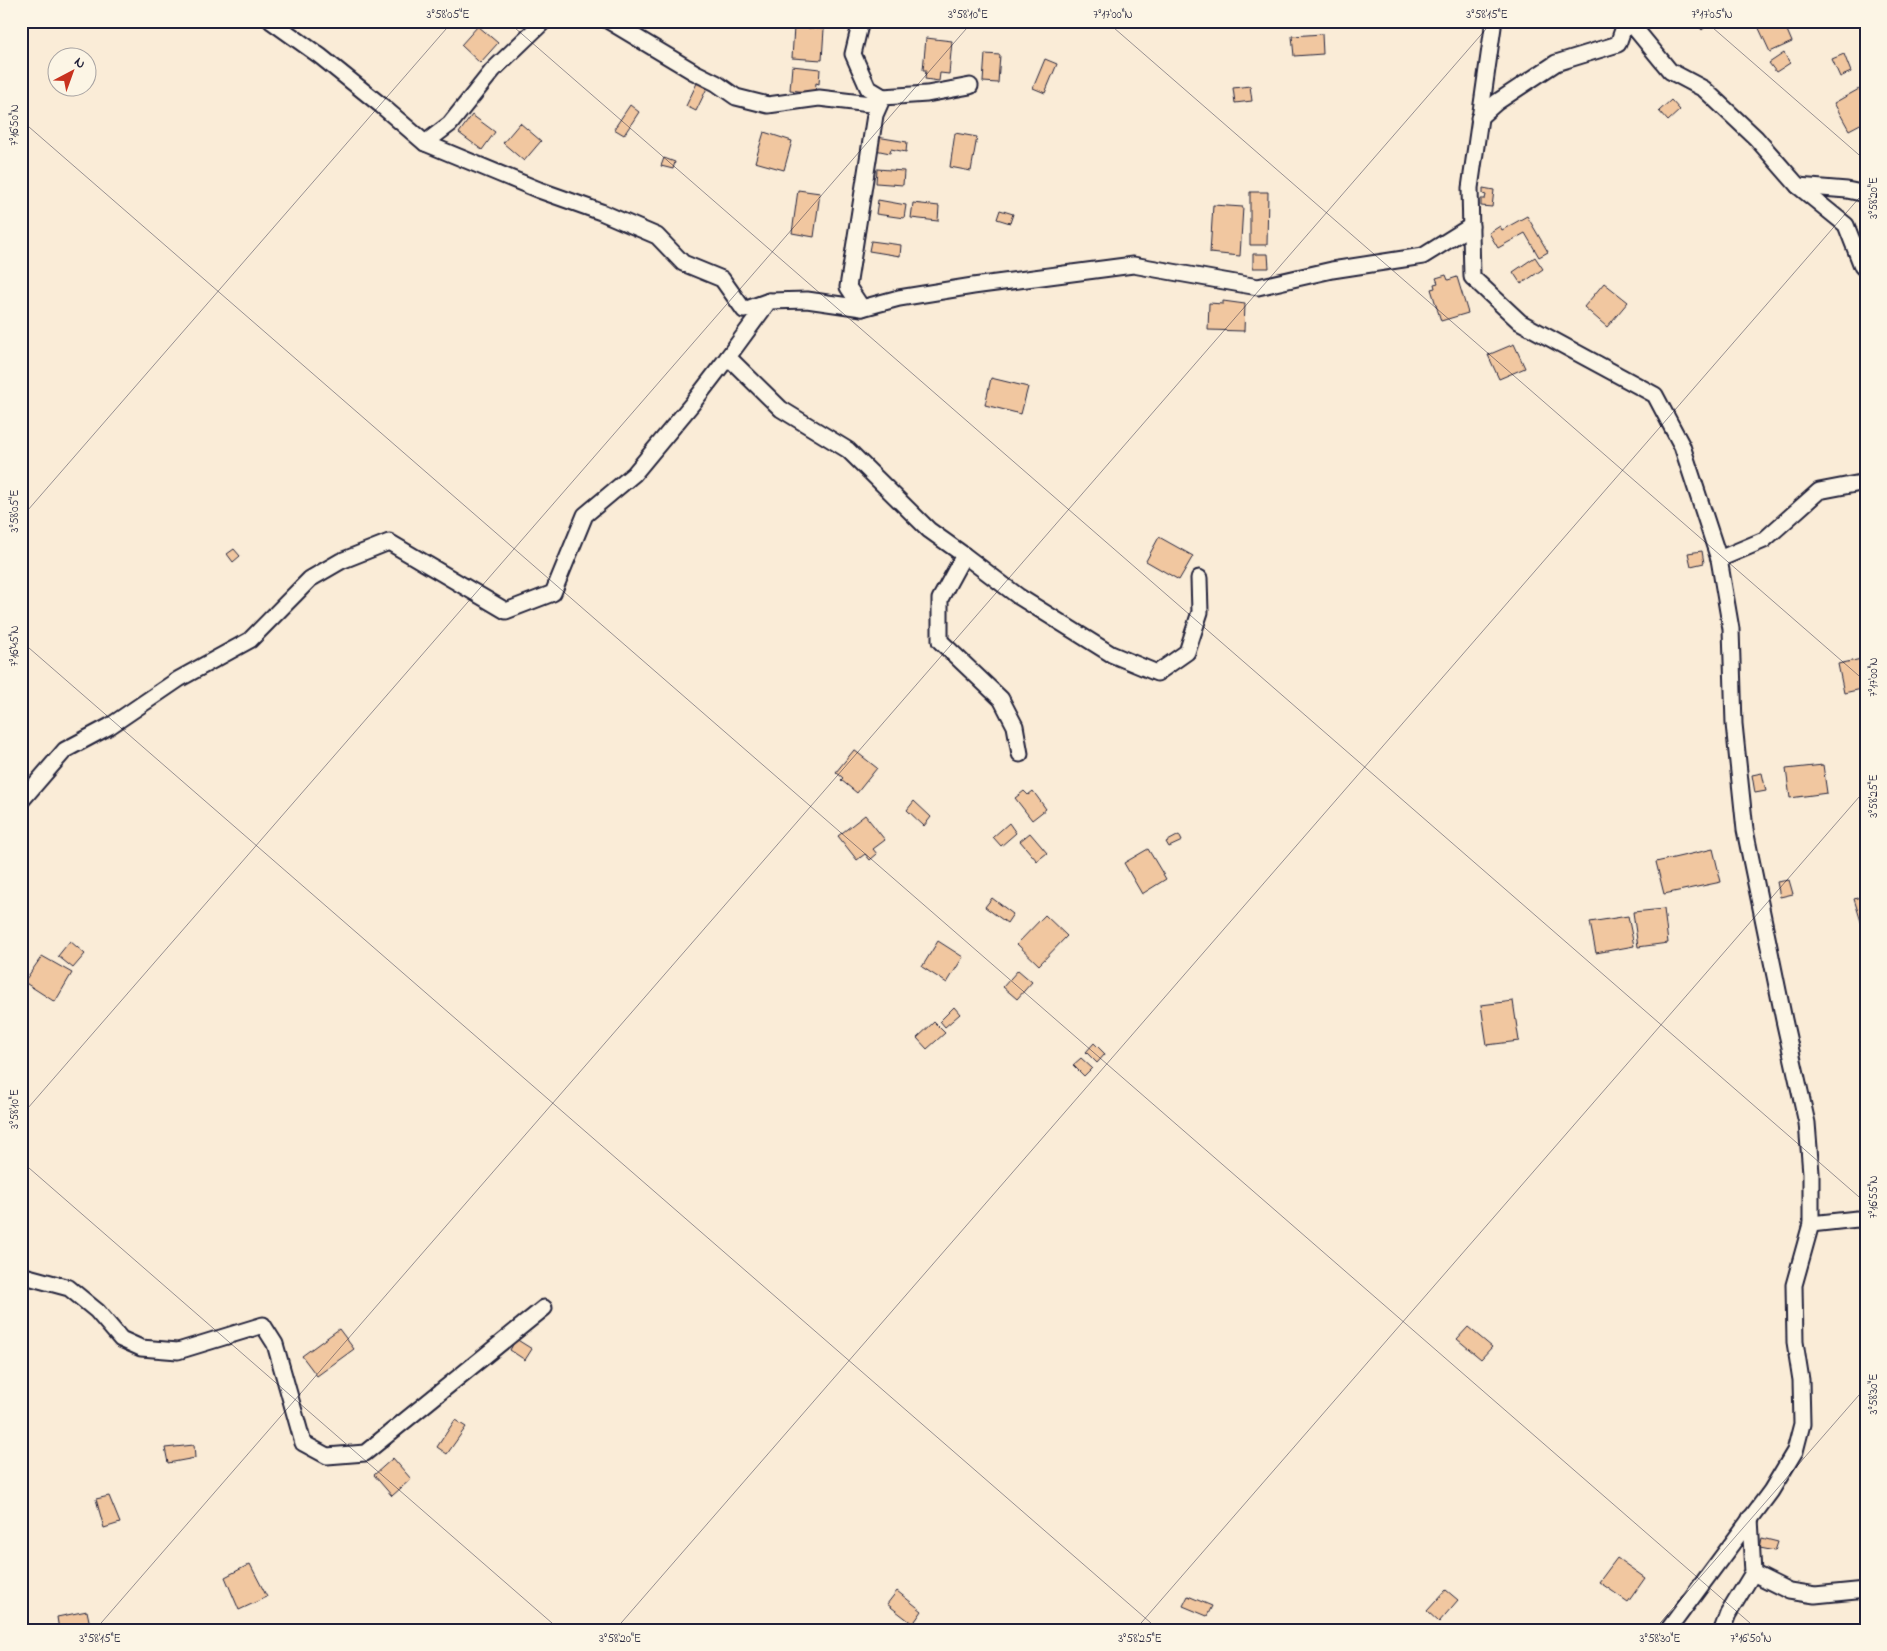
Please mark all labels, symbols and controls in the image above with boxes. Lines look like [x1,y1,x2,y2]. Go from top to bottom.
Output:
text: 3°58'05"E [427,6,469,24]
text: 3°58'10"E [948,6,988,24]
text: 7°17'00"N [1093,6,1133,24]
text: 3°58'15"E [1466,6,1508,24]
text: 7°17'05"N [1691,6,1733,24]
north arrow [48,48,98,98]
text: N [69,52,90,74]
text: 7°16'50"N [6,104,24,146]
text: 3°58'20"E [1865,177,1883,219]
text: 3°58'05"E [6,490,24,532]
text: 7°16'45"N [6,625,24,667]
text: 7°17'00"N [1865,657,1883,697]
text: 3°58'25"E [1865,774,1883,818]
text: 3°58'10"E [6,1089,24,1129]
text: 7°16'55"N [1865,1175,1883,1219]
text: 3°58'30"E [1865,1373,1883,1415]
text: 3°58'15"E [79,1630,121,1648]
text: 3°58'20"E [599,1630,641,1648]
text: 3°58'25"E [1118,1630,1162,1648]
text: 3°58'30"E [1639,1630,1681,1648]
text: 7°16'50"N [1730,1630,1772,1648]

